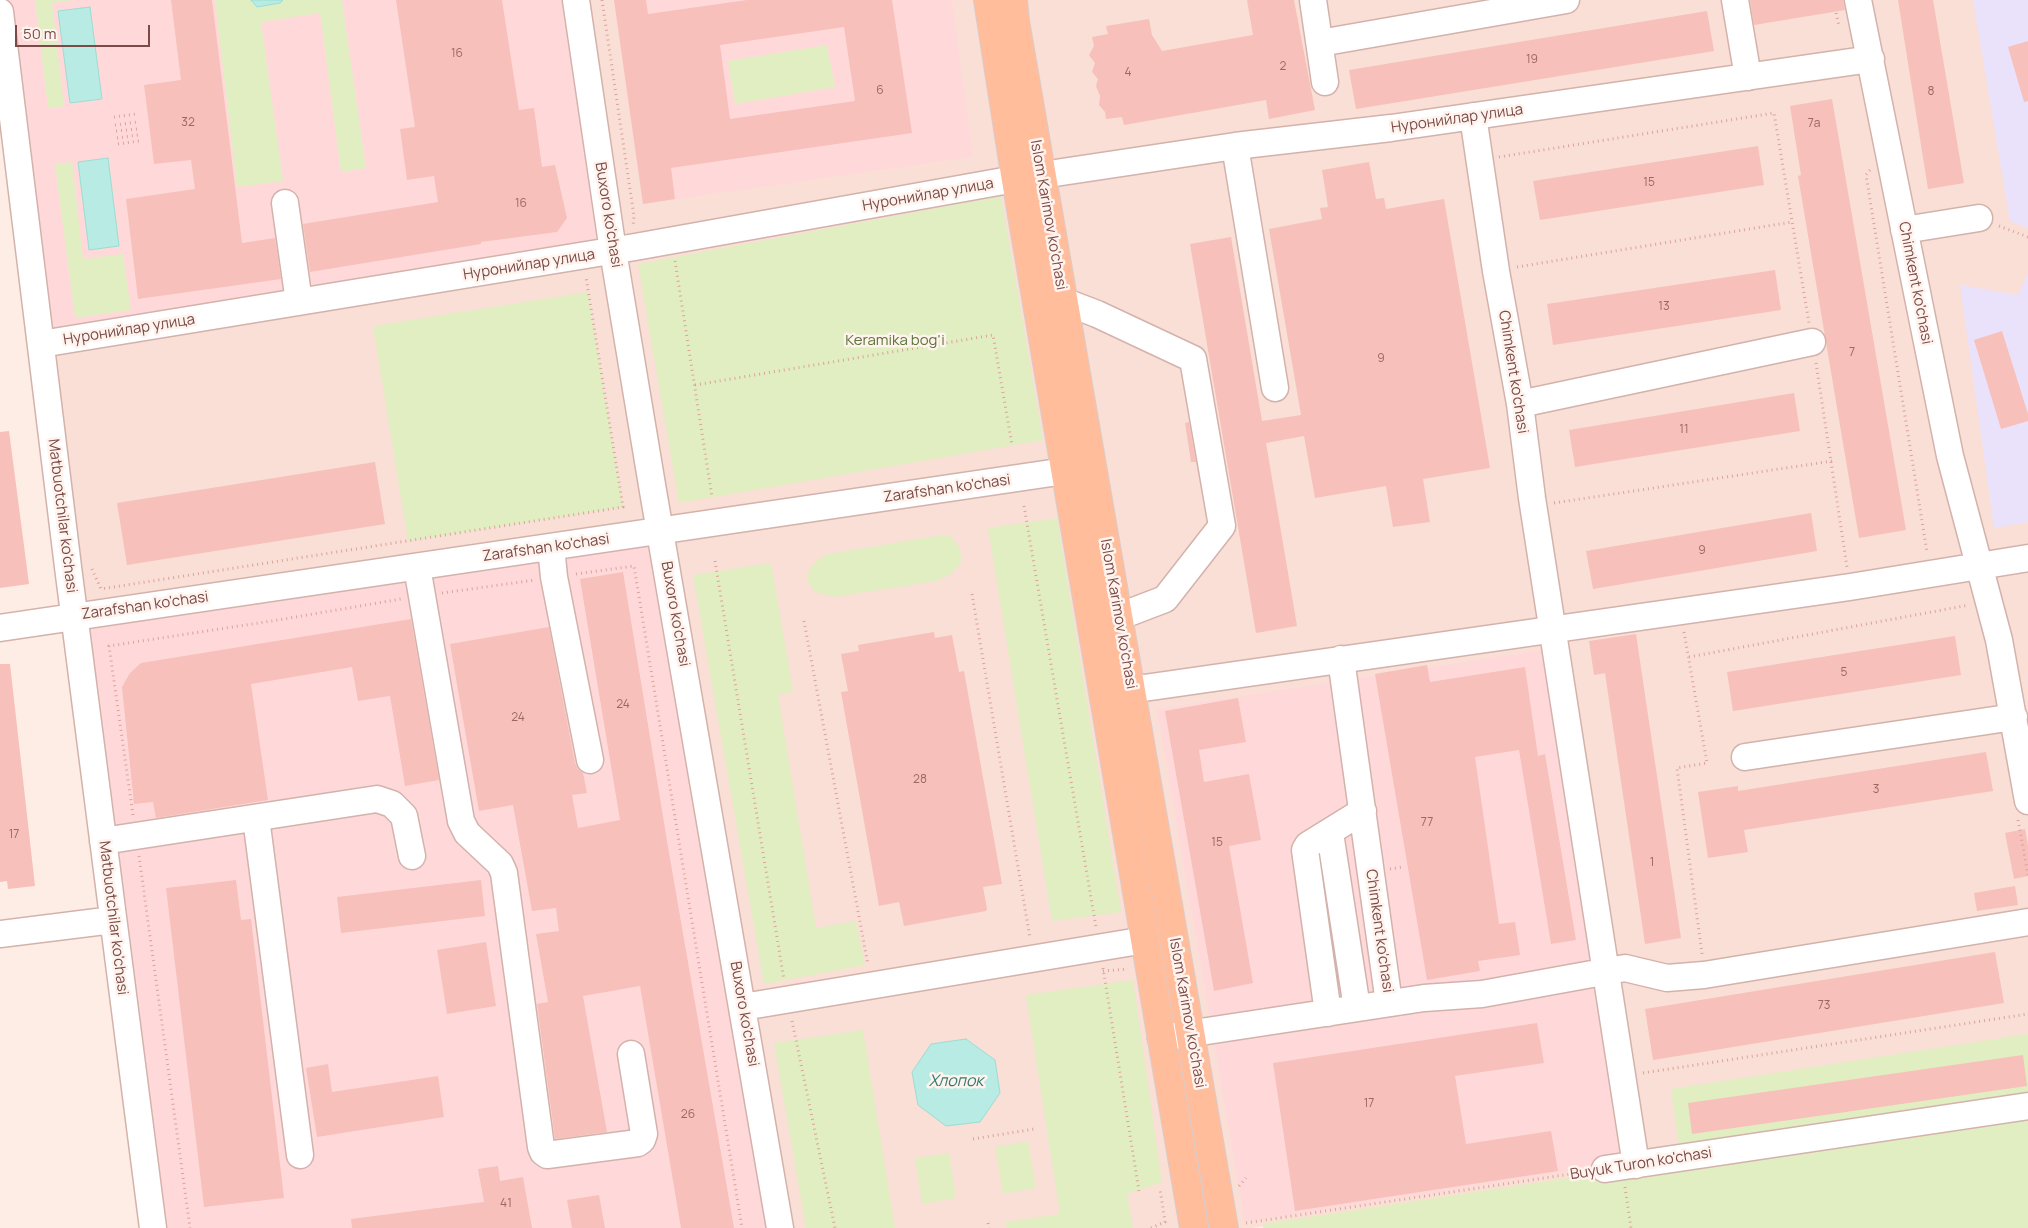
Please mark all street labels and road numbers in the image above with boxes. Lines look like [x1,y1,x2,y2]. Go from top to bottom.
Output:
street label: Нуронийлар улица [1390,101,1524,137]
street label: Islom Karimov ko'chasi [1026,138,1070,292]
street label: Buxoro ko'chasi [591,161,625,269]
street label: Нуронийлар улица [861,175,995,215]
street label: Chimkent ko'chasi [1894,220,1936,346]
street label: Нуронийлар улица [462,246,596,284]
street label: Chimkent ko'chasi [1494,309,1532,435]
street label: Нуронийлар улица [62,311,196,349]
street label: Matbuotchilar ko'chasi [44,438,80,594]
street label: Zarafshan ko'chasi [882,471,1012,507]
street label: Zarafshan ko'chasi [481,530,611,566]
street label: Islom Karimov ko'chasi [1096,537,1140,691]
street label: Buxoro ko'chasi [657,560,693,668]
street label: Zarafshan ko'chasi [80,588,210,624]
street label: Matbuotchilar ko'chasi [95,840,131,996]
street label: Chimkent ko'chasi [1361,868,1397,994]
street label: Islom Karimov ko'chasi [1165,936,1209,1090]
street label: Buxoro ko'chasi [726,960,762,1068]
street label: Buyuk Turon ko'chasi [1569,1144,1713,1184]

